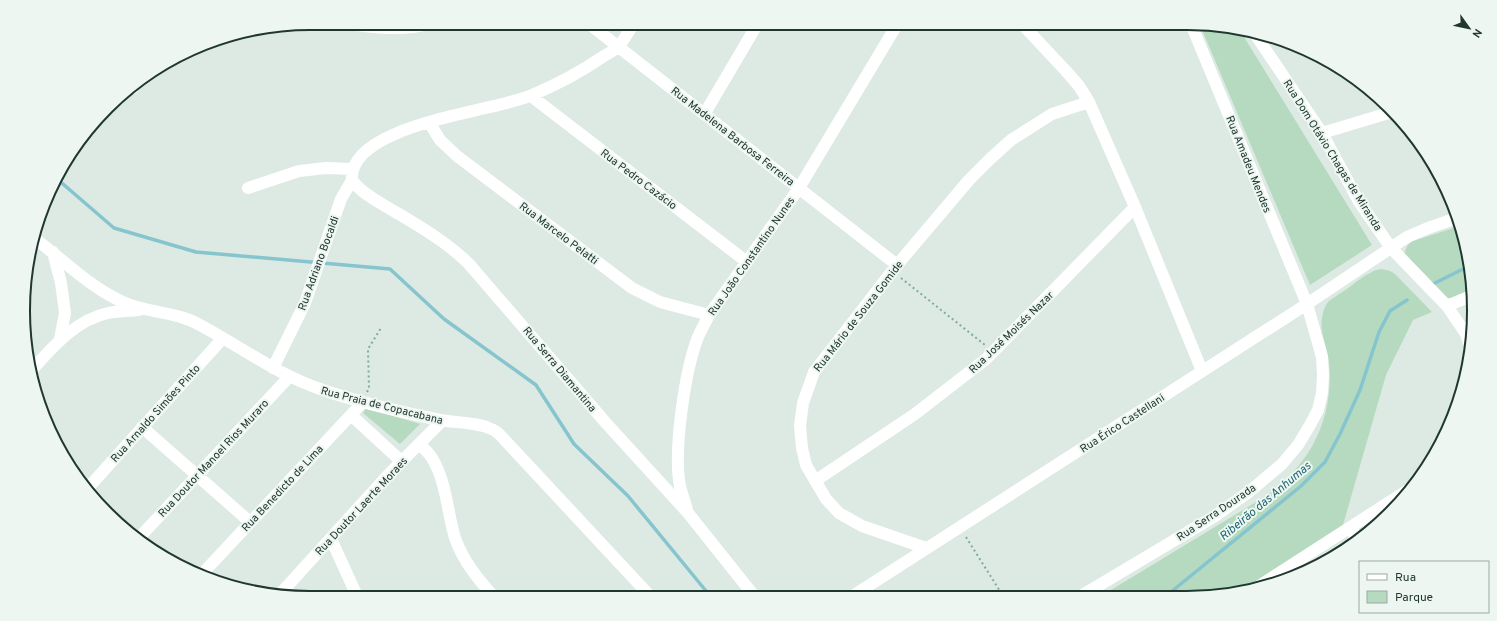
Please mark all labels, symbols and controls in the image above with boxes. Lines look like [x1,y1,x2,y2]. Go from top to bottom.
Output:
north arrow [1449,8,1489,48]
text: N [1469,26,1485,40]
street label: Rua Dom Otávio Chagas de Miranda [1280,77,1385,234]
street label: Rua Madelena Barbosa Ferreira [668,84,797,190]
street label: Rua Amadeu Mendes [1222,114,1274,215]
street label: Rua Pedro Cazácio [597,146,680,213]
street label: Rua João Constantino Nunes [705,194,798,319]
street label: Rua Marcelo Pelatti [516,199,601,268]
street label: Rua Adriano Bocaldi [295,214,343,313]
street label: Rua Mário de Souza Gomide [811,258,907,375]
street label: Rua José Moisés Nazar [966,288,1058,377]
street label: Rua Serra Diamantina [519,324,599,415]
street label: Rua Arnaldo Simões Pinto [108,362,204,466]
street label: Rua Praia de Copacabana [319,384,445,428]
street label: Rua Érico Castellani [1077,390,1168,456]
street label: Rua Doutor Manoel Rios Muraro [155,397,272,521]
street label: Rua Benedicto de Lima [239,442,327,535]
street label: Rua Doutor Laerte Moraes [312,455,411,559]
water label: Ribeirão das Anhumas [1216,458,1315,545]
street label: Rua Serra Dourada [1174,481,1259,545]
legend [1359,561,1489,613]
text: Rua [1395,570,1416,586]
text: Parque [1395,590,1433,606]

